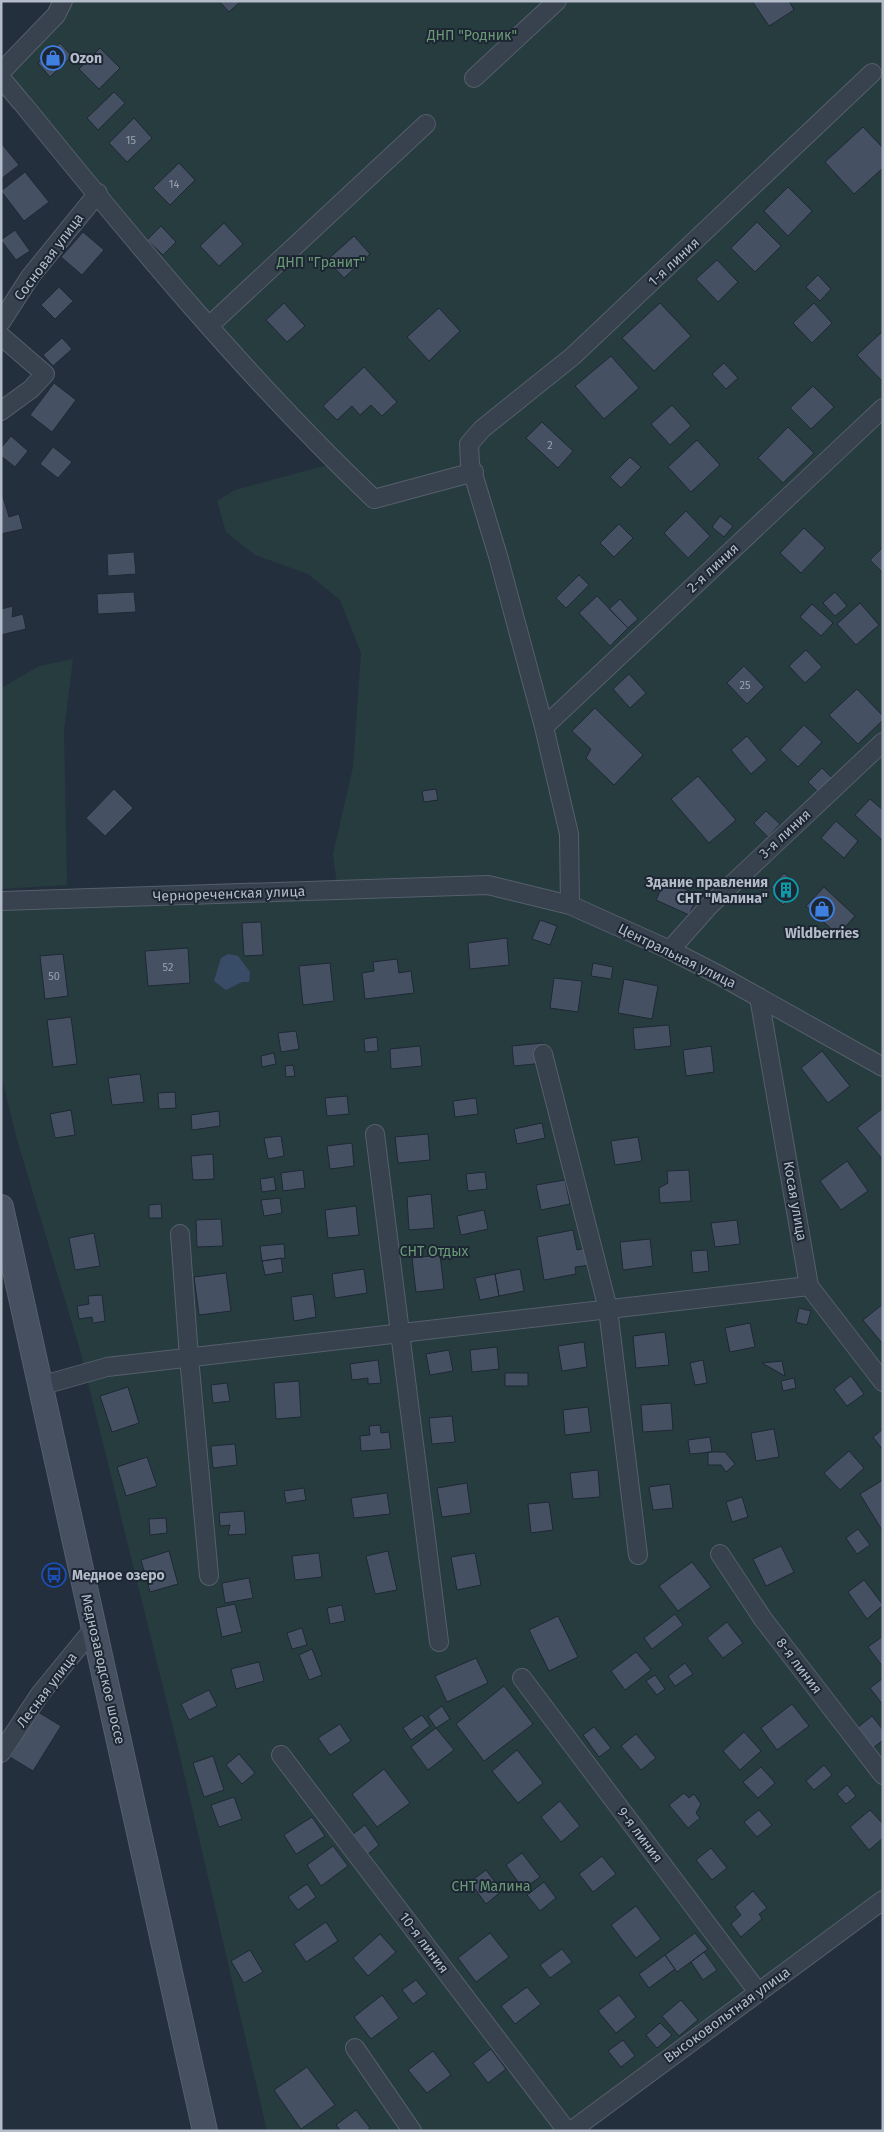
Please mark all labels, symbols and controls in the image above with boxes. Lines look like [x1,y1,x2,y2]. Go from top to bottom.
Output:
park label: ДНП "Родник" [426,27,517,44]
shop icon: Ozon [40,45,66,71]
place label: Ozon [70,50,102,67]
house number: 15 [126,134,137,147]
house number: 14 [169,178,179,191]
street label: Сосновая улица [11,210,87,304]
street label: 1-я линия [645,234,703,290]
park label: ДНП "Гранит" [276,254,365,271]
house number: 2 [547,439,553,452]
street label: 2-я линия [684,540,742,596]
house number: 25 [740,679,751,692]
street label: 3-я линия [756,806,814,862]
place label: Здание правления СНТ "Малина" [645,874,768,907]
building icon: Здание правления СНТ "Малина" [773,877,799,903]
street label: Чернореченская улица [153,883,305,905]
shop icon: Wildberries [809,896,835,922]
street label: Центральная улица [615,920,739,992]
place label: Wildberries [785,925,859,942]
house number: 52 [163,961,173,974]
house number: 50 [48,970,60,983]
street label: Косая улица [780,1160,810,1242]
park label: СНТ Отдых [400,1243,468,1260]
bus stop icon: Медное озеро [41,1562,67,1588]
place label: Медное озеро [72,1567,165,1584]
street label: Меднозаводское шоссе [77,1592,129,1746]
street label: 8-я линия [773,1635,825,1697]
street label: Лесная улица [13,1649,81,1731]
street label: 9-я линия [614,1804,666,1866]
park label: СНТ Малина [451,1878,531,1895]
street label: 10-я линия [396,1909,452,1977]
street label: Высоковольтная улица [660,1963,794,2067]

